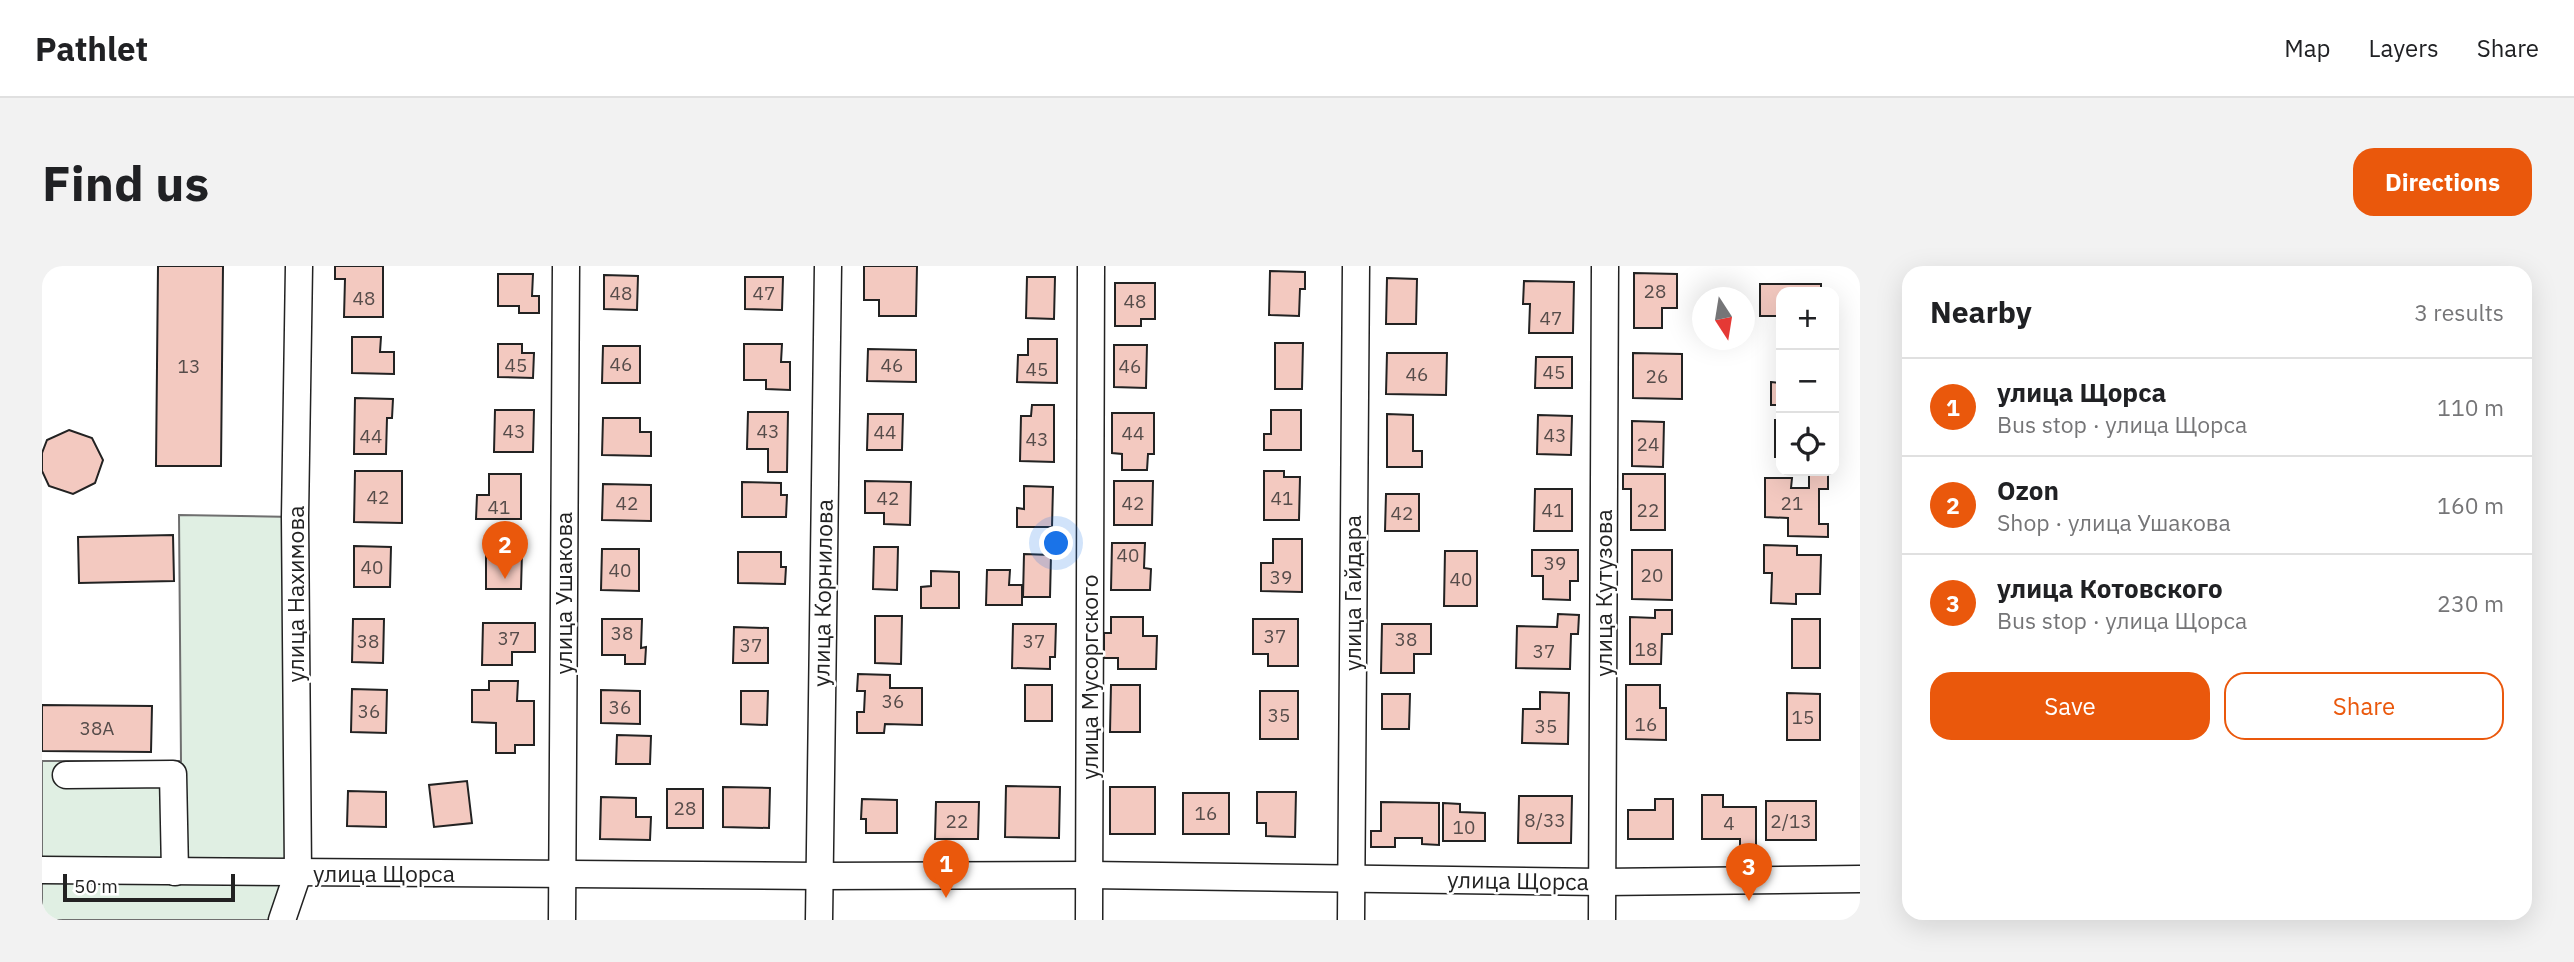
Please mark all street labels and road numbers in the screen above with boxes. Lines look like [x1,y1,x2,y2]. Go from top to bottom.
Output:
street label: улица Корнилова [805,499,839,687]
street label: улица Нахимова [280,506,310,682]
street label: улица Кутузова [1588,509,1618,677]
street label: улица Ушакова [548,512,578,674]
street label: улица Гайдара [1337,515,1367,671]
street label: улица Мусоргского [1074,574,1104,780]
street label: улица Щорса [313,858,455,888]
street label: улица Щорса [1447,864,1589,896]

